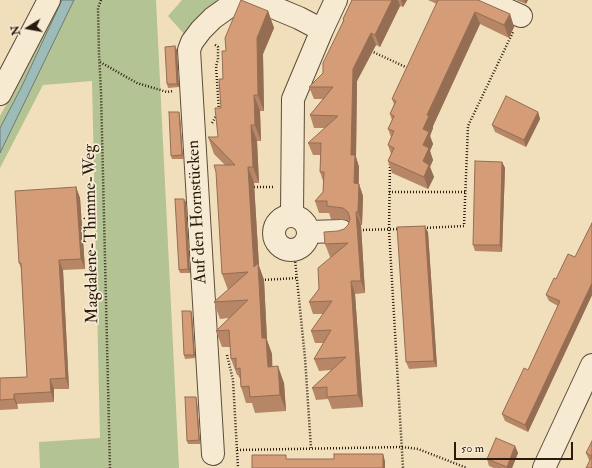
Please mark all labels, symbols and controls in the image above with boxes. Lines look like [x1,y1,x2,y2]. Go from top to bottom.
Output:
north arrow [8,8,48,48]
text: N [8,24,23,36]
street label: Auf den Hornstücken [184,139,212,285]
street label: Magdalene-Thimme-Weg [80,144,104,324]
scale bar [456,434,575,460]
text: 50 m [461,441,484,456]

